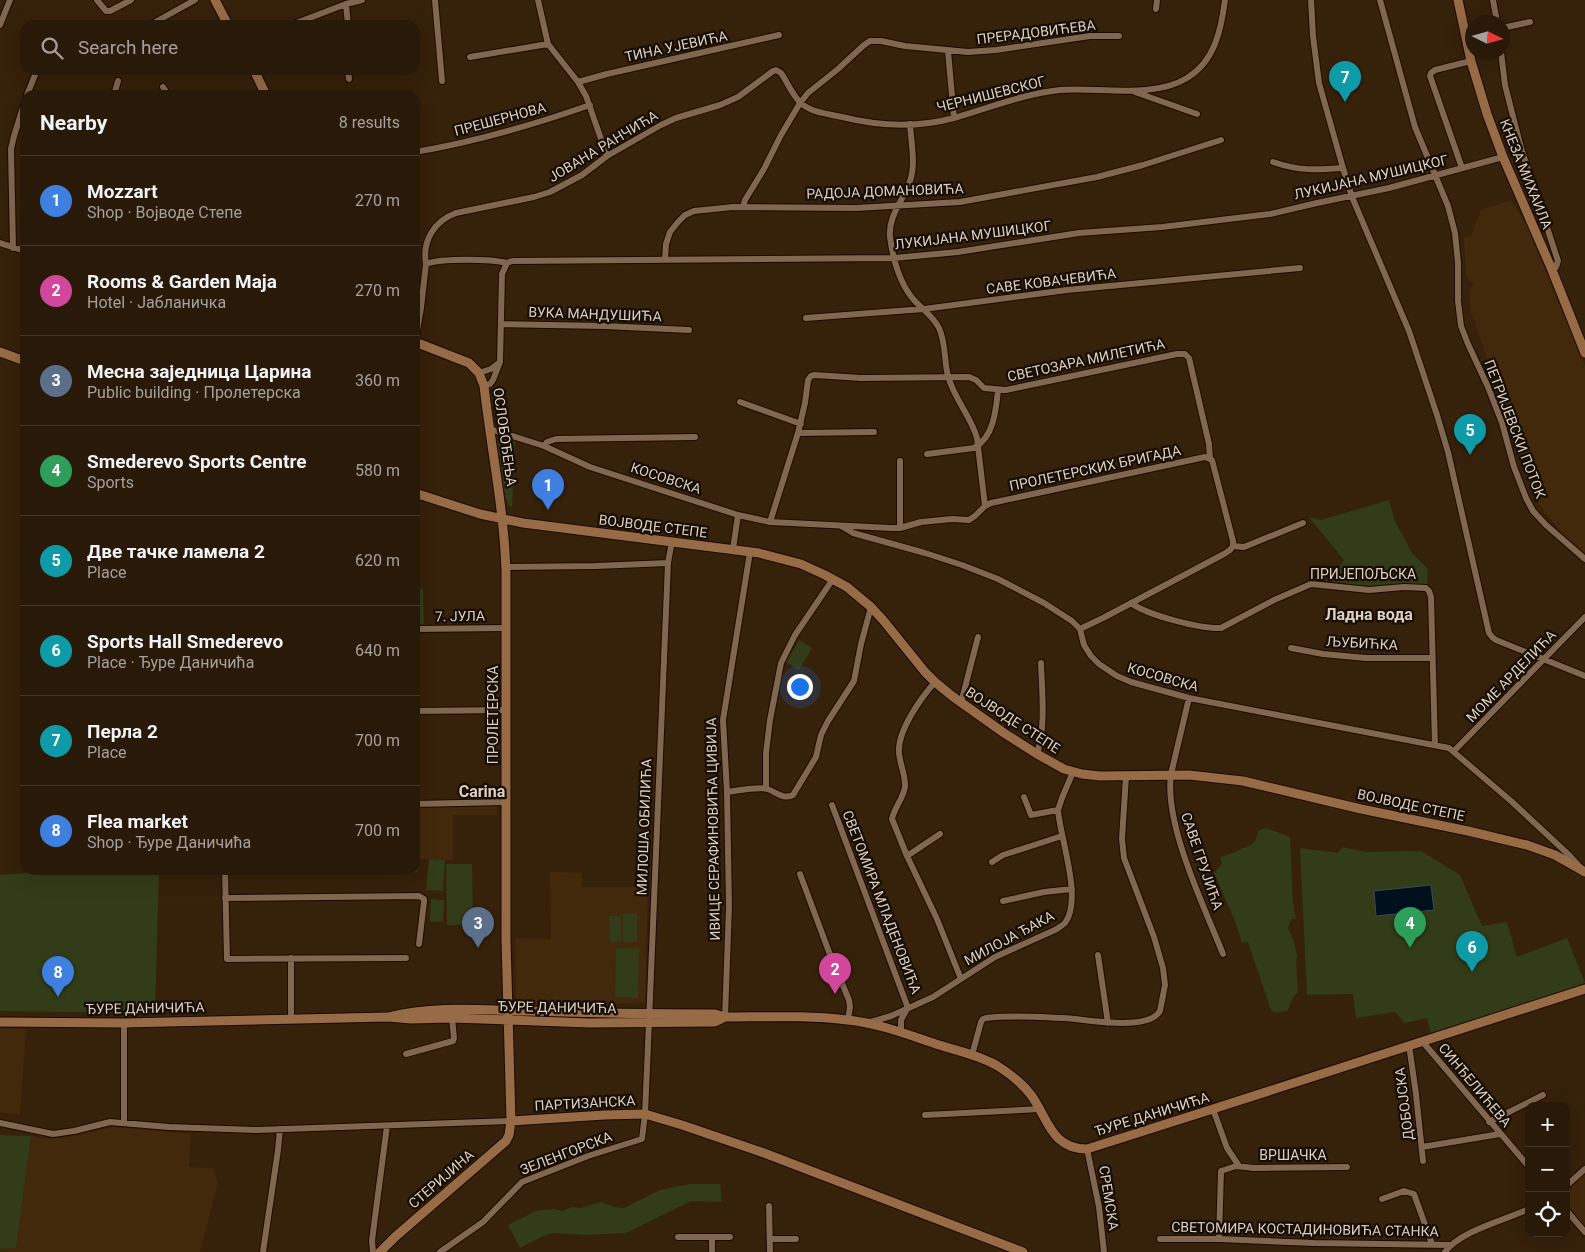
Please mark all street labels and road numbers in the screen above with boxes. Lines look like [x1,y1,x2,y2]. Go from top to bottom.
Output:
street label: ПРЕРАДОВИЋЕВА [976,17,1096,47]
street label: ТИНА УЈЕВИЋА [623,27,729,65]
street label: ЧЕРНИШЕВСКОГ [935,73,1047,115]
street label: ПРЕШЕРНОВА [452,99,548,139]
street label: ЈОВАНА РАНЧИЋА [545,107,661,185]
street label: КНЕЗА МИХАИЛА [1497,117,1555,231]
street label: ЛУКИЈАНА МУШИЦКОГ [1292,151,1450,203]
street label: РАДОЈА ДОМАНОВИЋА [806,180,964,202]
street label: ЛУКИЈАНА МУШИЦКОГ [894,217,1052,253]
street label: САВЕ КОВАЧЕВИЋА [985,265,1117,297]
street label: ВУКА МАНДУШИЋА [528,304,662,324]
street label: СВЕТОЗАРА МИЛЕТИЋА [1006,335,1166,385]
street label: ПЕТРИЈЕВСКИ ПОТОК [1481,357,1549,501]
street label: ОСЛОБОЂЕЊА [490,387,520,487]
street label: ПРОЛЕТЕРСКИХ БРИГАДА [1008,442,1182,494]
street label: КОСОВСКА [629,459,703,497]
street label: ВОЈВОДЕ СТЕПЕ [598,511,708,541]
street label: ПРИЈЕПОЉСКА [1310,566,1416,582]
street label: 7. ЈУЛА [435,608,485,624]
street label: МОМЕ АРДЕЛИЋА [1463,627,1559,725]
street label: ЉУБИЋКА [1326,633,1398,653]
street label: КОСОВСКА [1126,659,1200,695]
street label: ПРОЛЕТЕРСКА [485,666,501,764]
street label: ВОЈВОДЕ СТЕПЕ [963,684,1063,757]
street label: ИВИЦЕ СЕРАФИНОВИЋА ЦИВИЈА [703,717,723,941]
street label: МИЛОША ОБИЛИЋА [634,758,654,896]
street label: ВОЈВОДЕ СТЕПЕ [1356,786,1466,824]
street label: СВЕТОМИРА МЛАДЕНОВИЋА [840,808,924,996]
street label: САВЕ ГРУЈИЋА [1178,810,1226,912]
street label: МИЛОЈА ЂАКА [961,908,1057,968]
street label: ЂУРЕ ДАНИЧИЋА [497,998,617,1016]
street label: ЂУРЕ ДАНИЧИЋА [85,999,205,1017]
street label: СИНЂЕЛИЋЕВА [1435,1040,1515,1130]
street label: ДОБОЈСКА [1392,1067,1416,1141]
street label: ЂУРЕ ДАНИЧИЋА [1093,1089,1211,1139]
street label: ПАРТИЗАНСКА [534,1092,636,1114]
street label: ЗЕЛЕНГОРСКА [518,1128,614,1178]
street label: СТЕРИЈИНА [405,1146,477,1212]
street label: ВРШАЧКА [1259,1147,1327,1163]
street label: СРЕМСКА [1096,1164,1122,1232]
street label: СВЕТОМИРА КОСТАДИНОВИЋА СТАНКА [1171,1219,1439,1239]

